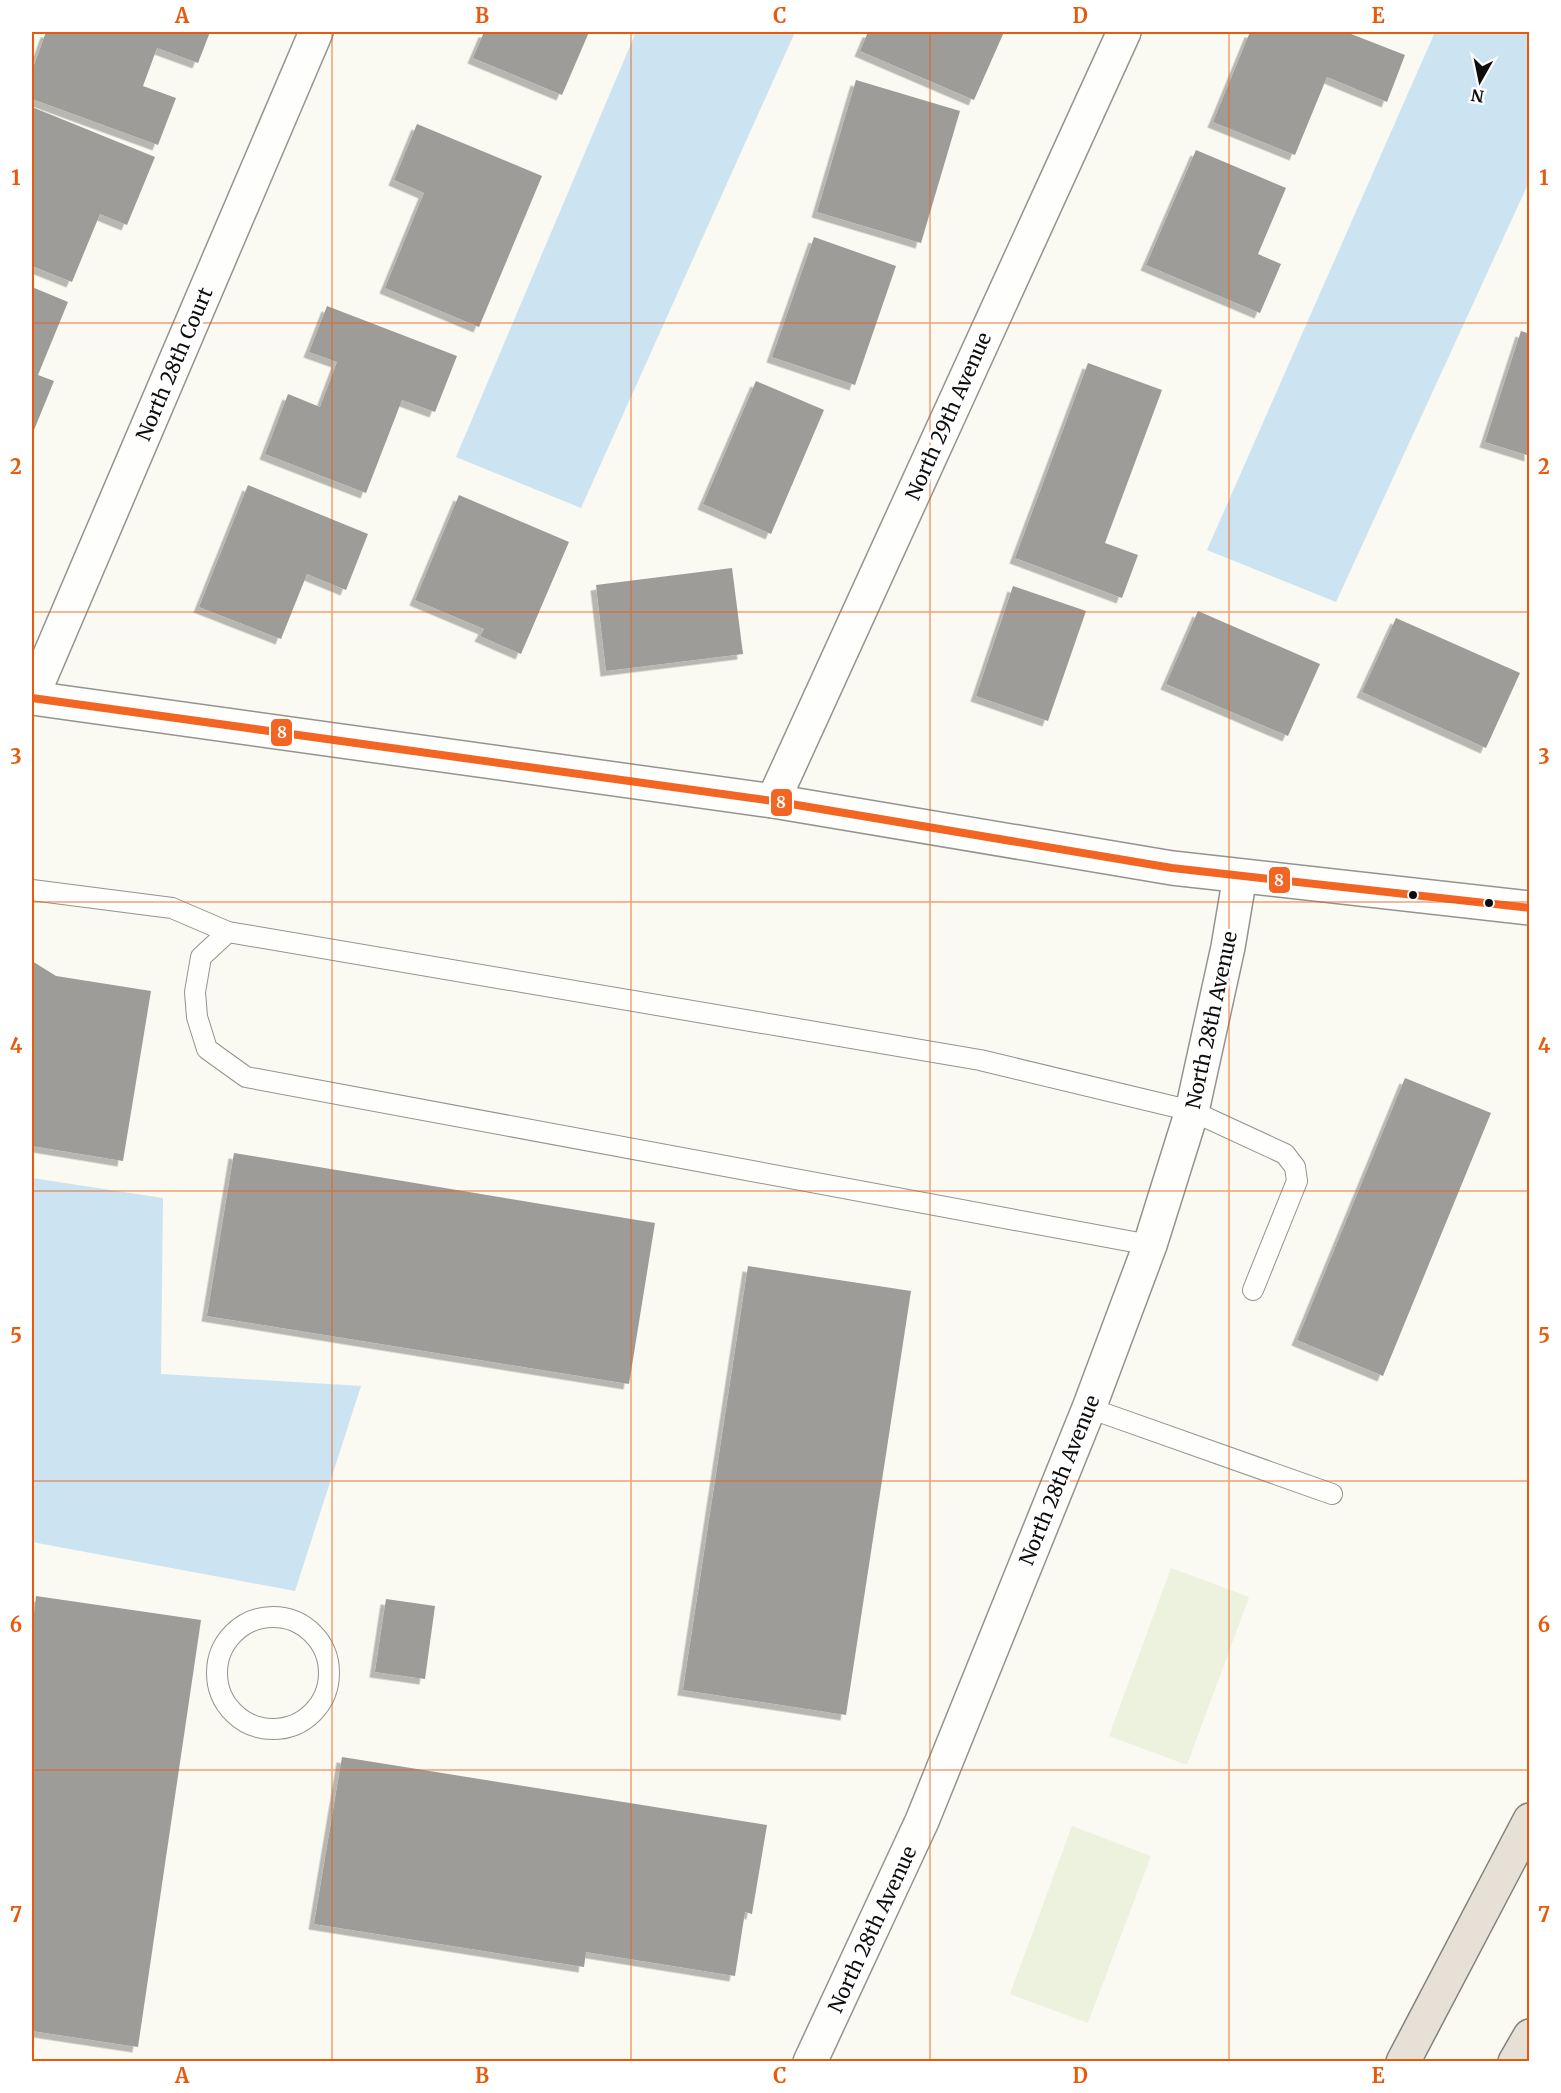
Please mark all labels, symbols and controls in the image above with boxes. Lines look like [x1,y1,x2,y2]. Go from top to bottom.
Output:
text: A [174,3,190,28]
text: B [475,3,489,28]
text: C [773,3,787,28]
text: D [1072,3,1088,28]
text: E [1371,3,1385,28]
north arrow [1450,51,1510,111]
text: N [1469,85,1485,107]
text: 1 [11,165,21,190]
text: 1 [1539,165,1549,190]
street label: North 28th Court [130,283,218,445]
street label: North 29th Avenue [900,328,996,504]
text: 2 [10,454,22,479]
text: 2 [1538,454,1550,479]
line badge: 8 [270,718,293,747]
text: 8 [277,722,287,742]
text: 3 [10,744,22,769]
text: 3 [1538,744,1550,769]
line badge: 8 [770,788,793,817]
text: 8 [776,792,786,812]
line badge: 8 [1268,866,1291,894]
text: 8 [1274,870,1284,890]
unlabelled marker [1407,889,1419,901]
unlabelled marker [1483,897,1495,909]
street label: North 28th Avenue [1180,929,1242,1111]
text: 4 [10,1033,23,1058]
text: 4 [1538,1033,1551,1058]
text: 5 [10,1323,22,1348]
text: 5 [1538,1323,1550,1348]
street label: North 28th Avenue [1014,1391,1104,1569]
text: 6 [10,1612,22,1637]
text: 6 [1538,1612,1550,1637]
street label: North 28th Avenue [822,1842,922,2016]
text: 7 [10,1902,22,1927]
text: 7 [1538,1902,1550,1927]
text: A [174,2063,190,2088]
text: B [475,2063,489,2088]
text: C [773,2063,787,2088]
text: D [1072,2063,1088,2088]
text: E [1371,2063,1385,2088]

